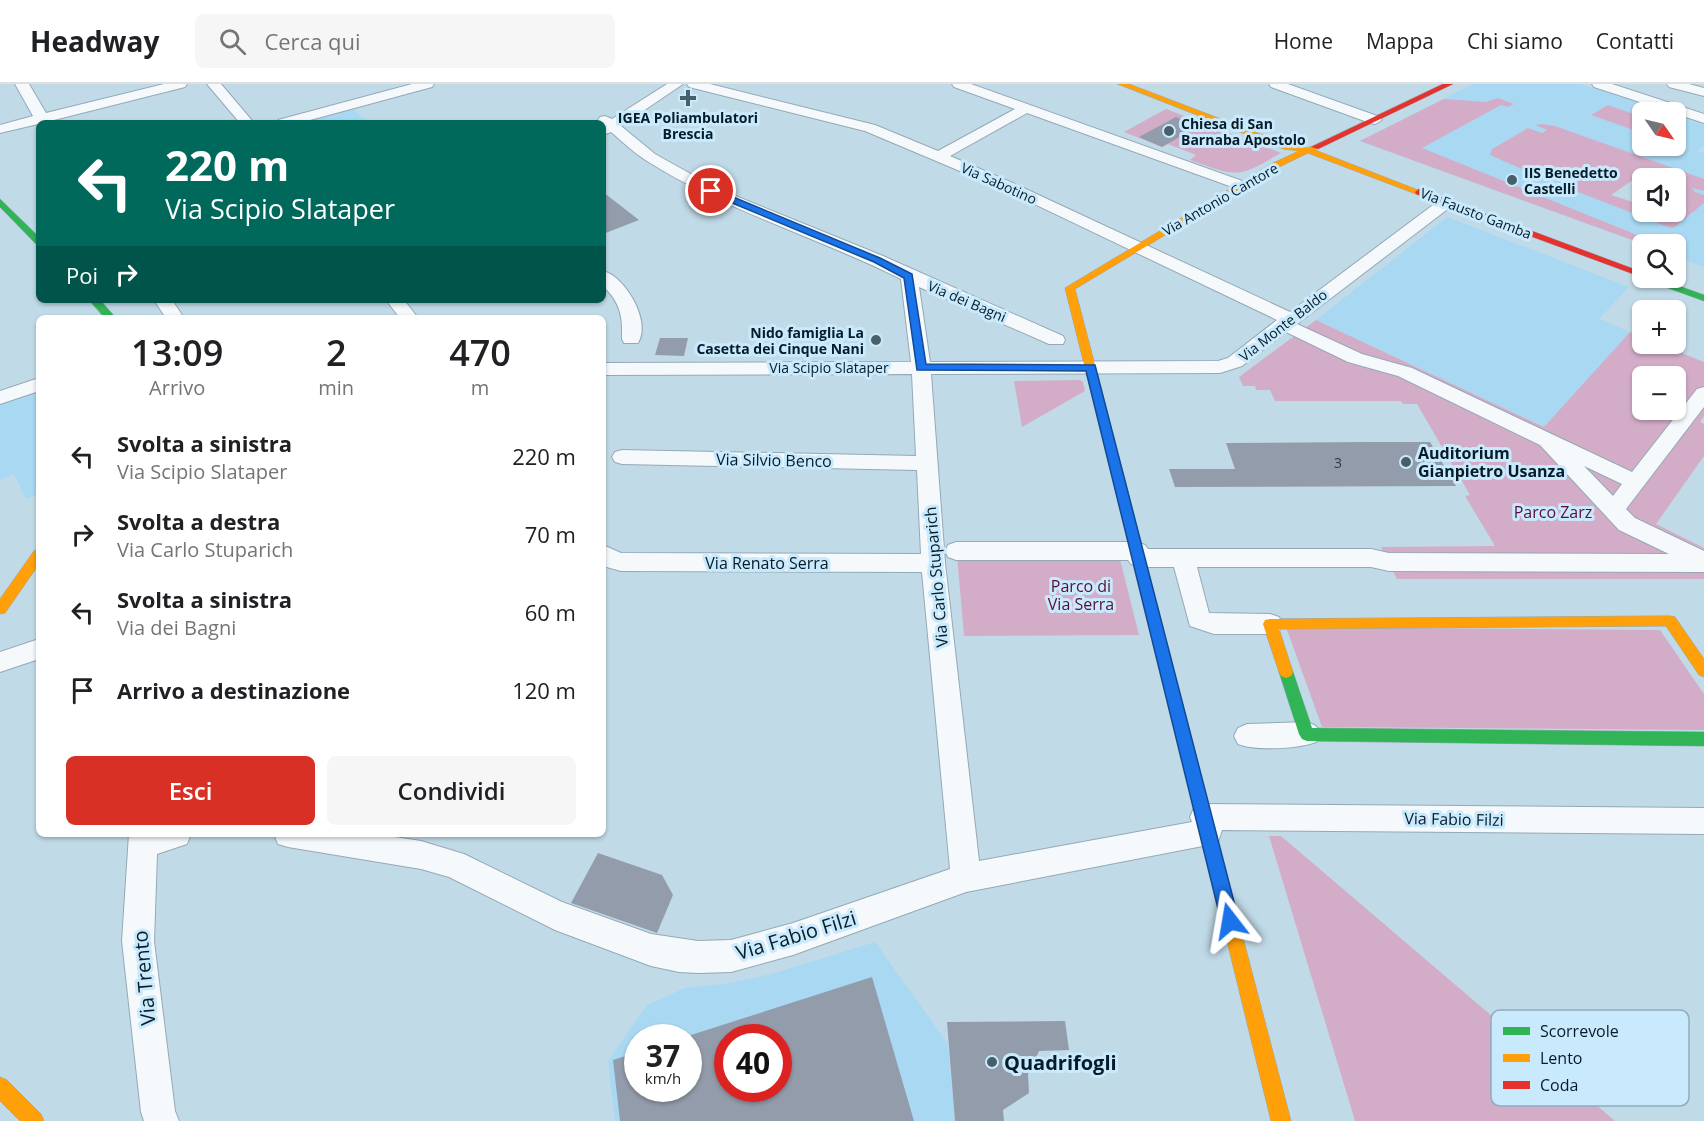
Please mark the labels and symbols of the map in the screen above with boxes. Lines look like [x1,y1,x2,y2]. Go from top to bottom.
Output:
marker: IGEA Poliambulatori Brescia [679,89,697,107]
north arrow [1632,102,1686,156]
place label: IGEA Poliambulatori Brescia [618,108,758,143]
place label: Chiesa di San Barnaba Apostolo [1181,114,1306,149]
marker: Chiesa di San Barnaba Apostolo [1162,124,1176,138]
street label: Via Sabotino [958,158,1040,208]
street label: Via Antonio Cantore [1159,158,1281,240]
place label: IIS Benedetto Castelli [1524,163,1618,198]
pin [685,165,736,216]
marker: IIS Benedetto Castelli [1505,173,1519,187]
street label: Via Fausto Gamba [1418,183,1534,243]
street label: Via dei Bagni [925,276,1009,326]
street label: Via Monte Baldo [1235,285,1331,365]
place label: Nido famiglia La Casetta dei Cinque Nani [696,323,864,358]
marker: Nido famiglia La Casetta dei Cinque Nani [869,333,883,347]
street label: Via Scipio Slataper [769,358,889,377]
place label: Auditorium Gianpietro Usanza [1418,442,1565,482]
street label: Via Silvio Benco [716,448,832,472]
house number: 3 [1334,453,1342,472]
marker: Auditorium Gianpietro Usanza [1399,455,1413,469]
park label: Parco Zarz [1514,501,1592,523]
street label: Via Carlo Stuparich [919,506,953,648]
street label: Via Renato Serra [705,552,829,574]
park label: Parco di Via Serra [1048,575,1114,615]
street label: Via Fabio Filzi [1404,807,1504,831]
position arrow [1198,889,1262,953]
street label: Via Fabio Filzi [733,904,859,966]
street label: Via Trento [126,929,162,1027]
legend [1491,1010,1689,1106]
text: Scorrevole [1540,1020,1619,1042]
speed limit sign: 40 [714,1024,792,1102]
text: Lento [1540,1047,1582,1069]
place label: Quadrifogli [1004,1049,1117,1076]
marker: Quadrifogli [985,1055,999,1069]
text: Coda [1540,1074,1578,1096]

